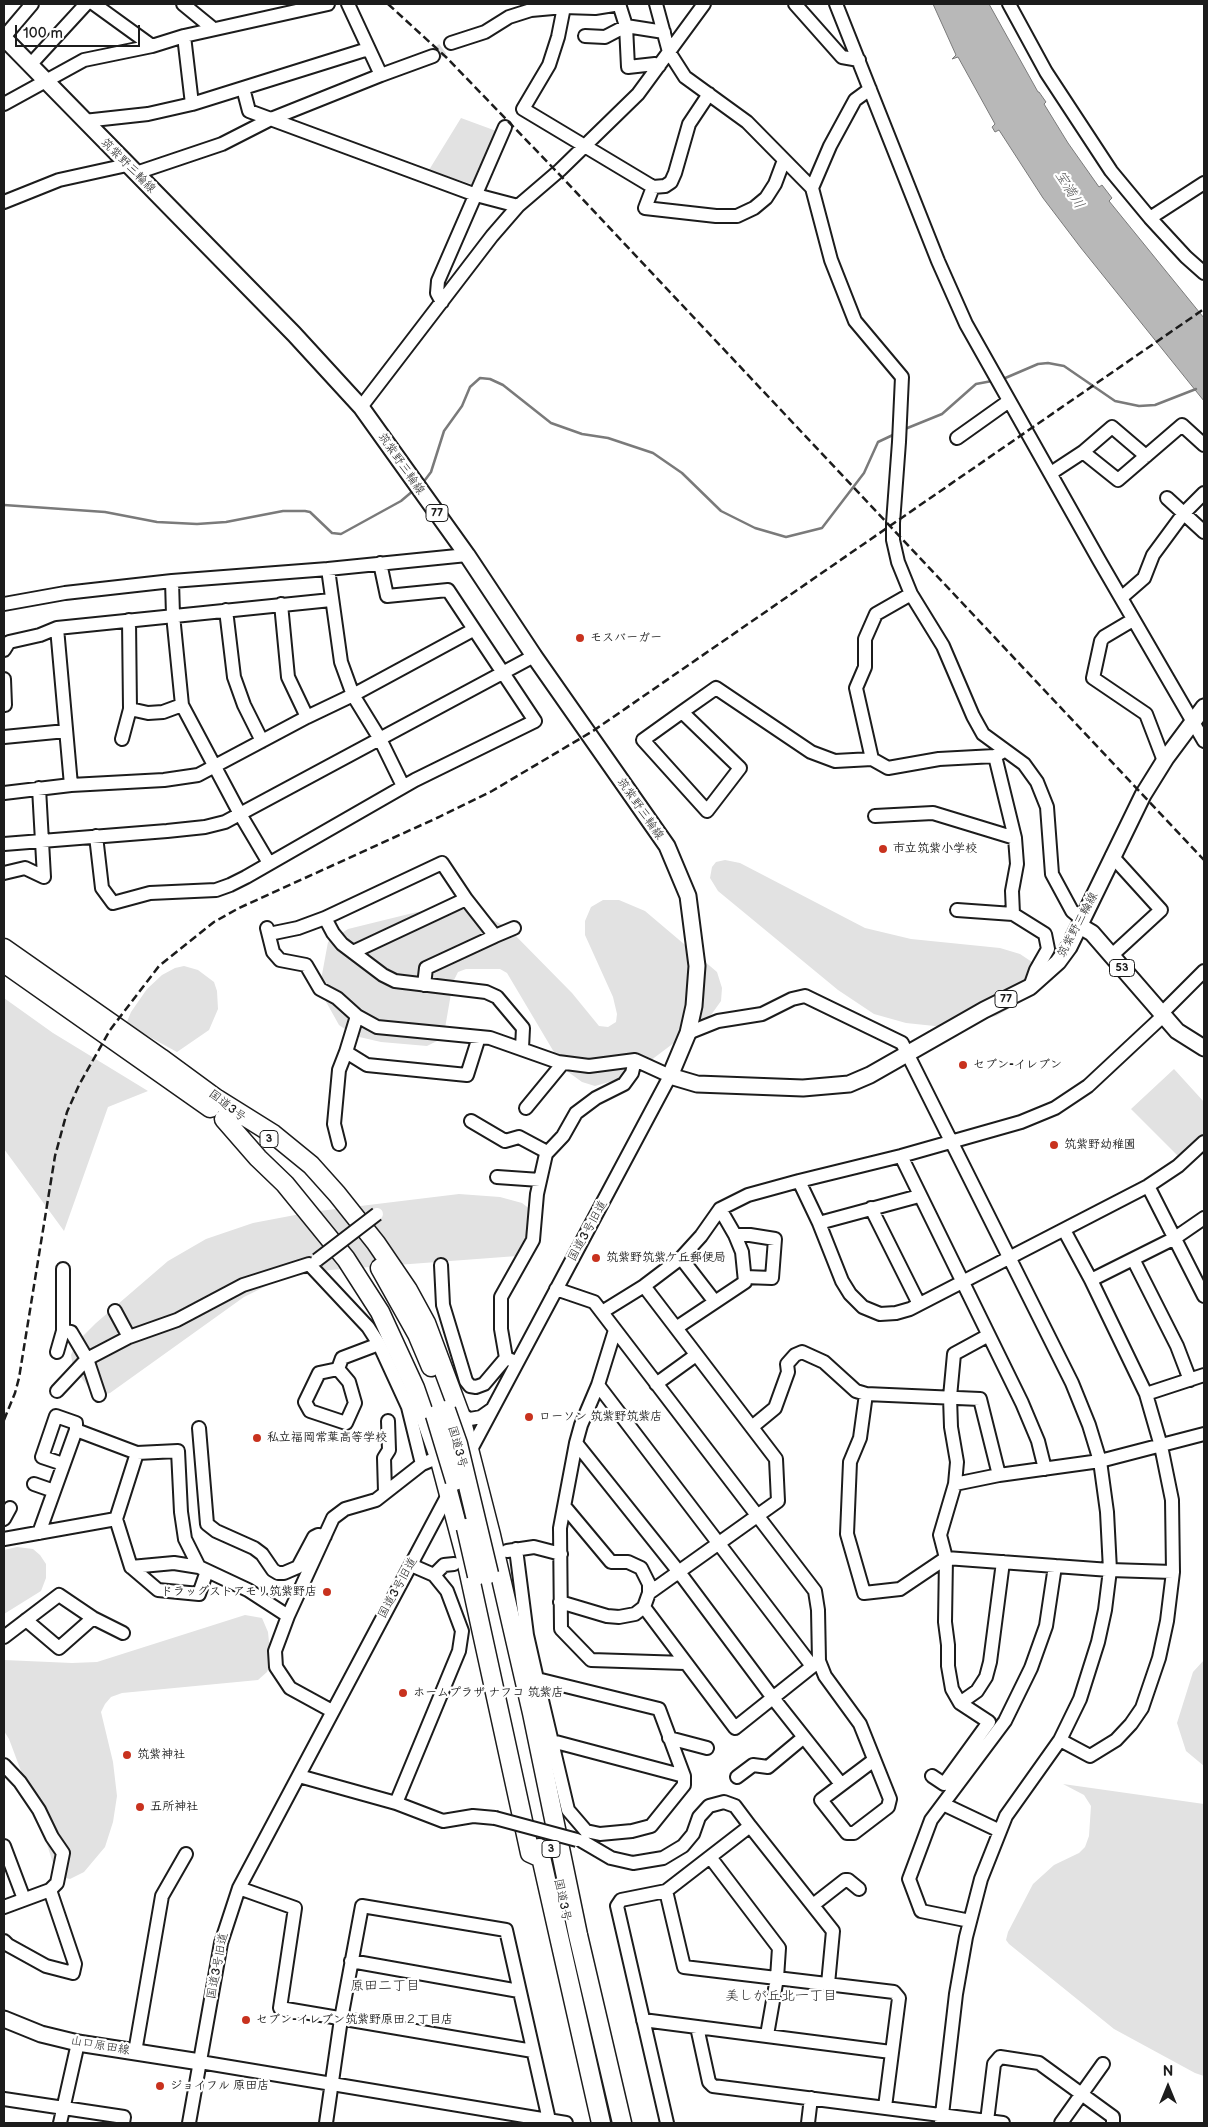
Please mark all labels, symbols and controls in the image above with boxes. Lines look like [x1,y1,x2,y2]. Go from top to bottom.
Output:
scale bar [18,15,142,47]
text: 100 m [23,24,63,43]
street label: 筑紫野三輪線 [97,135,159,197]
water label: 宝満川 [1051,168,1087,212]
street label: 筑紫野三輪線 [374,430,428,498]
road number: 77 [426,504,448,522]
place label: モスバーガー [590,631,662,645]
marker: モスバーガー [574,632,586,644]
street label: 筑紫野三輪線 [613,775,667,843]
place label: 市立筑紫小学校 [893,842,977,856]
marker: 市立筑紫小学校 [877,843,889,855]
street label: 筑紫野三輪線 [1055,890,1101,960]
road number: 53 [1110,960,1134,976]
road number: 77 [995,991,1017,1008]
place label: セブン-イレブン [973,1058,1062,1072]
marker: セブン-イレブン [957,1059,969,1071]
street label: 国道3号 [205,1087,249,1125]
road number: 3 [260,1130,278,1148]
place label: 筑紫野幼稚園 [1064,1138,1136,1152]
marker: 筑紫野幼稚園 [1048,1139,1060,1151]
street label: 国道3号旧道 [565,1198,611,1264]
place label: 筑紫野筑紫ケ丘郵便局 [606,1251,726,1265]
marker: 筑紫野筑紫ケ丘郵便局 [590,1252,602,1264]
place label: ローソン 筑紫野筑紫店 [539,1410,662,1424]
marker: ローソン 筑紫野筑紫店 [523,1411,535,1423]
street label: 国道3号 [444,1424,470,1470]
place label: 私立福岡常葉高等学校 [267,1431,387,1445]
marker: 私立福岡常葉高等学校 [251,1432,263,1444]
street label: 国道3号旧道 [375,1555,421,1621]
place label: ドラッグストアモリ筑紫野店 [161,1585,317,1599]
marker: ドラッグストアモリ筑紫野店 [321,1586,333,1598]
place label: ホームプラザ ナフコ 筑紫店 [413,1686,563,1700]
marker: ホームプラザ ナフコ 筑紫店 [397,1687,409,1699]
place label: 筑紫神社 [137,1748,185,1762]
marker: 筑紫神社 [121,1749,133,1761]
place label: 五所神社 [150,1800,198,1814]
marker: 五所神社 [134,1801,146,1813]
road number: 3 [542,1840,560,1858]
street label: 国道3号 [550,1877,574,1923]
street label: 国道3号旧道 [205,1932,231,2000]
district label: 原田二丁目 [350,1978,420,1994]
district label: 美しが丘北一丁目 [725,1988,837,2004]
place label: セブン-イレブン筑紫野原田２丁目店 [256,2013,453,2027]
marker: セブン-イレブン筑紫野原田２丁目店 [240,2014,252,2026]
street label: 山口原田線 [69,2034,131,2058]
north arrow [1143,2062,1193,2112]
text: N [1163,2063,1173,2080]
place label: ジョイフル 原田店 [170,2079,269,2093]
marker: ジョイフル 原田店 [154,2080,166,2092]

